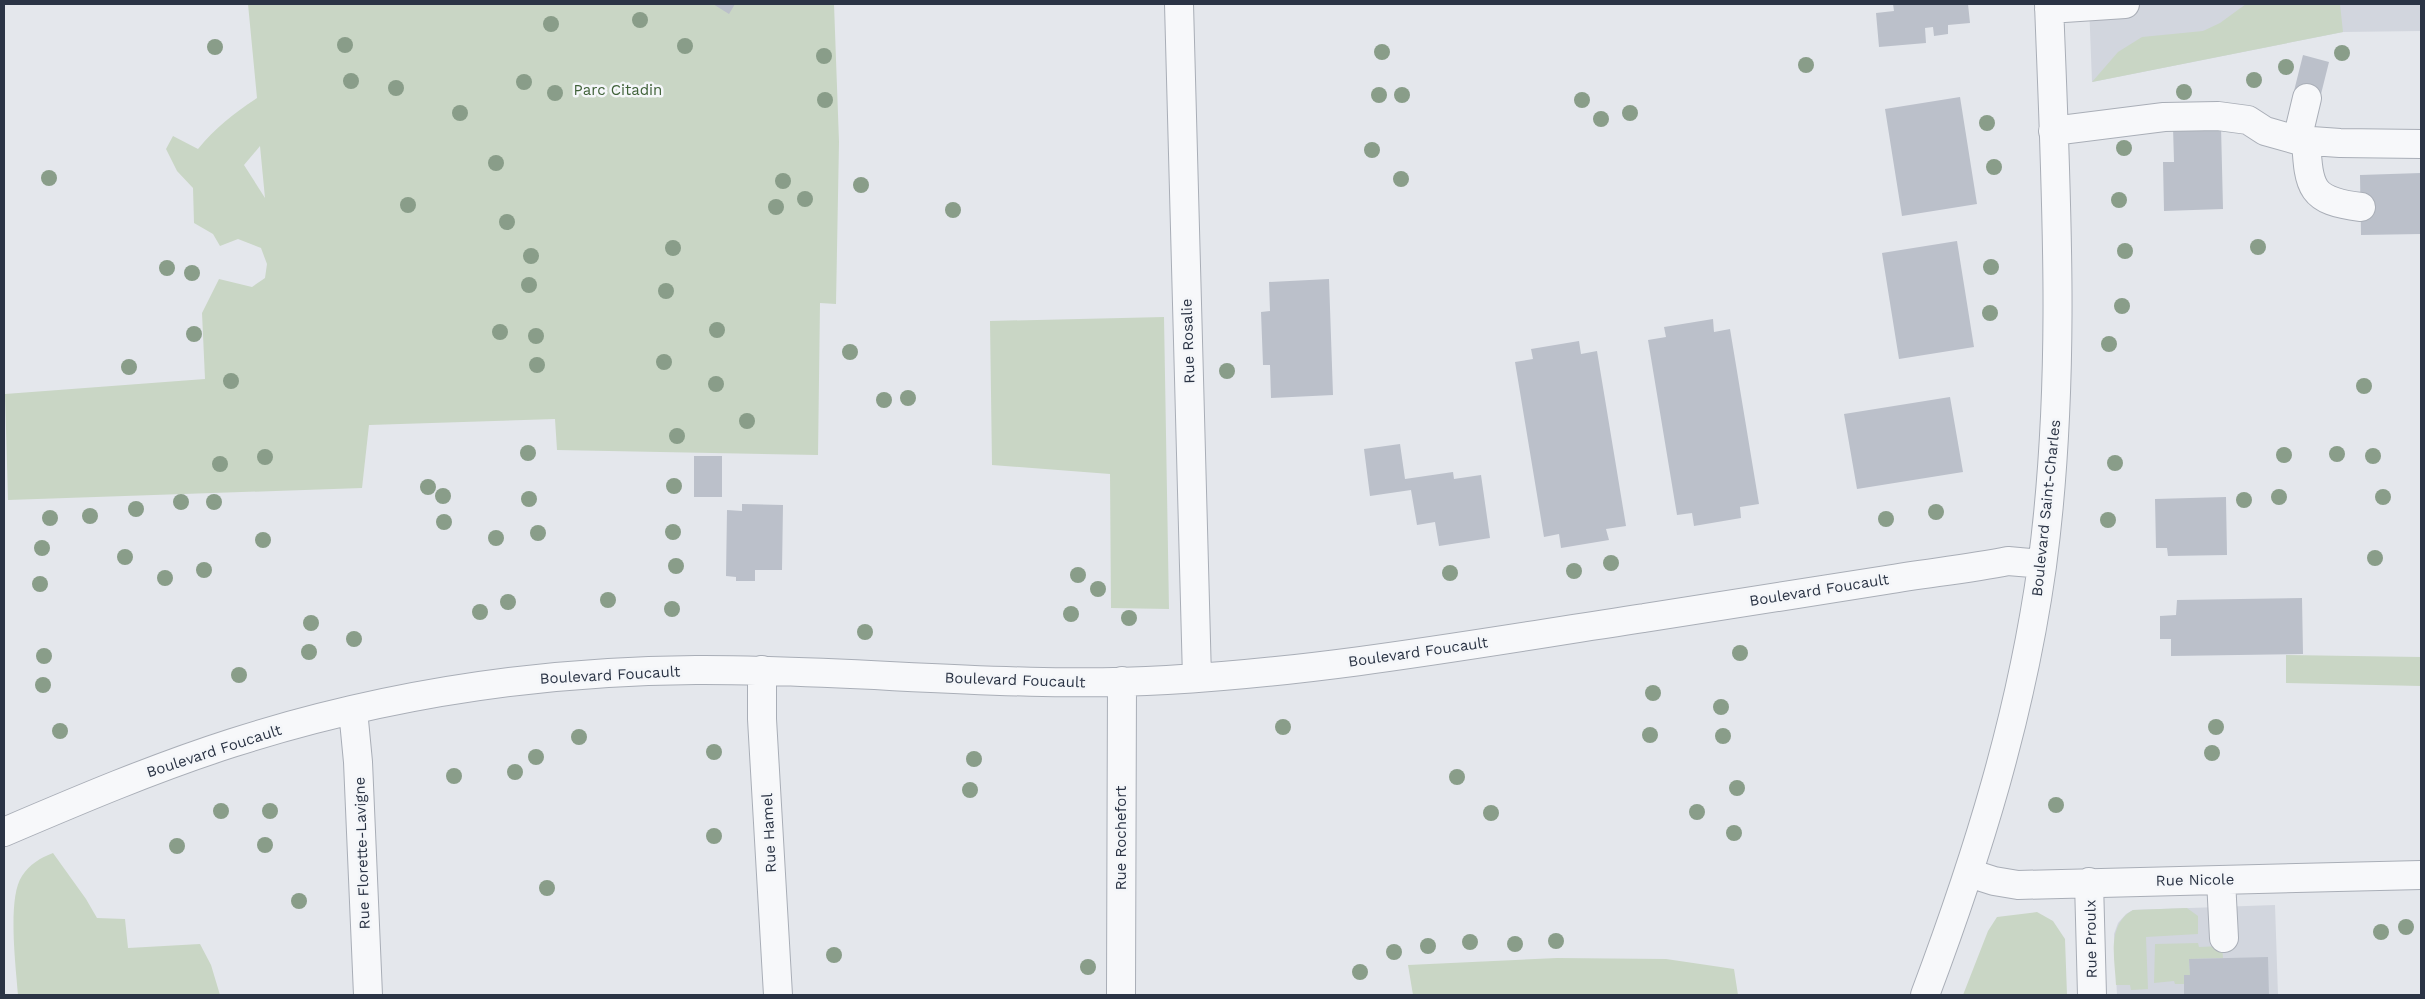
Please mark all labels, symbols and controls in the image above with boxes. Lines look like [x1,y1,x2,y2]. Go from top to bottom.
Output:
park label: Parc Citadin [574,81,662,99]
street label: Rue Rosalie [1178,298,1198,384]
street label: Boulevard Saint-Charles [2028,419,2064,597]
street label: Boulevard Foucault [1748,570,1891,610]
street label: Boulevard Foucault [1347,633,1490,671]
street label: Boulevard Foucault [539,662,682,688]
street label: Boulevard Foucault [944,669,1086,691]
street label: Boulevard Foucault [144,720,284,781]
street label: Rue Florette-Lavigne [350,776,374,930]
street label: Rue Rochefort [1112,785,1130,890]
street label: Rue Hamel [758,792,780,873]
street label: Rue Nicole [2156,870,2234,890]
street label: Rue Proulx [2081,899,2101,979]

